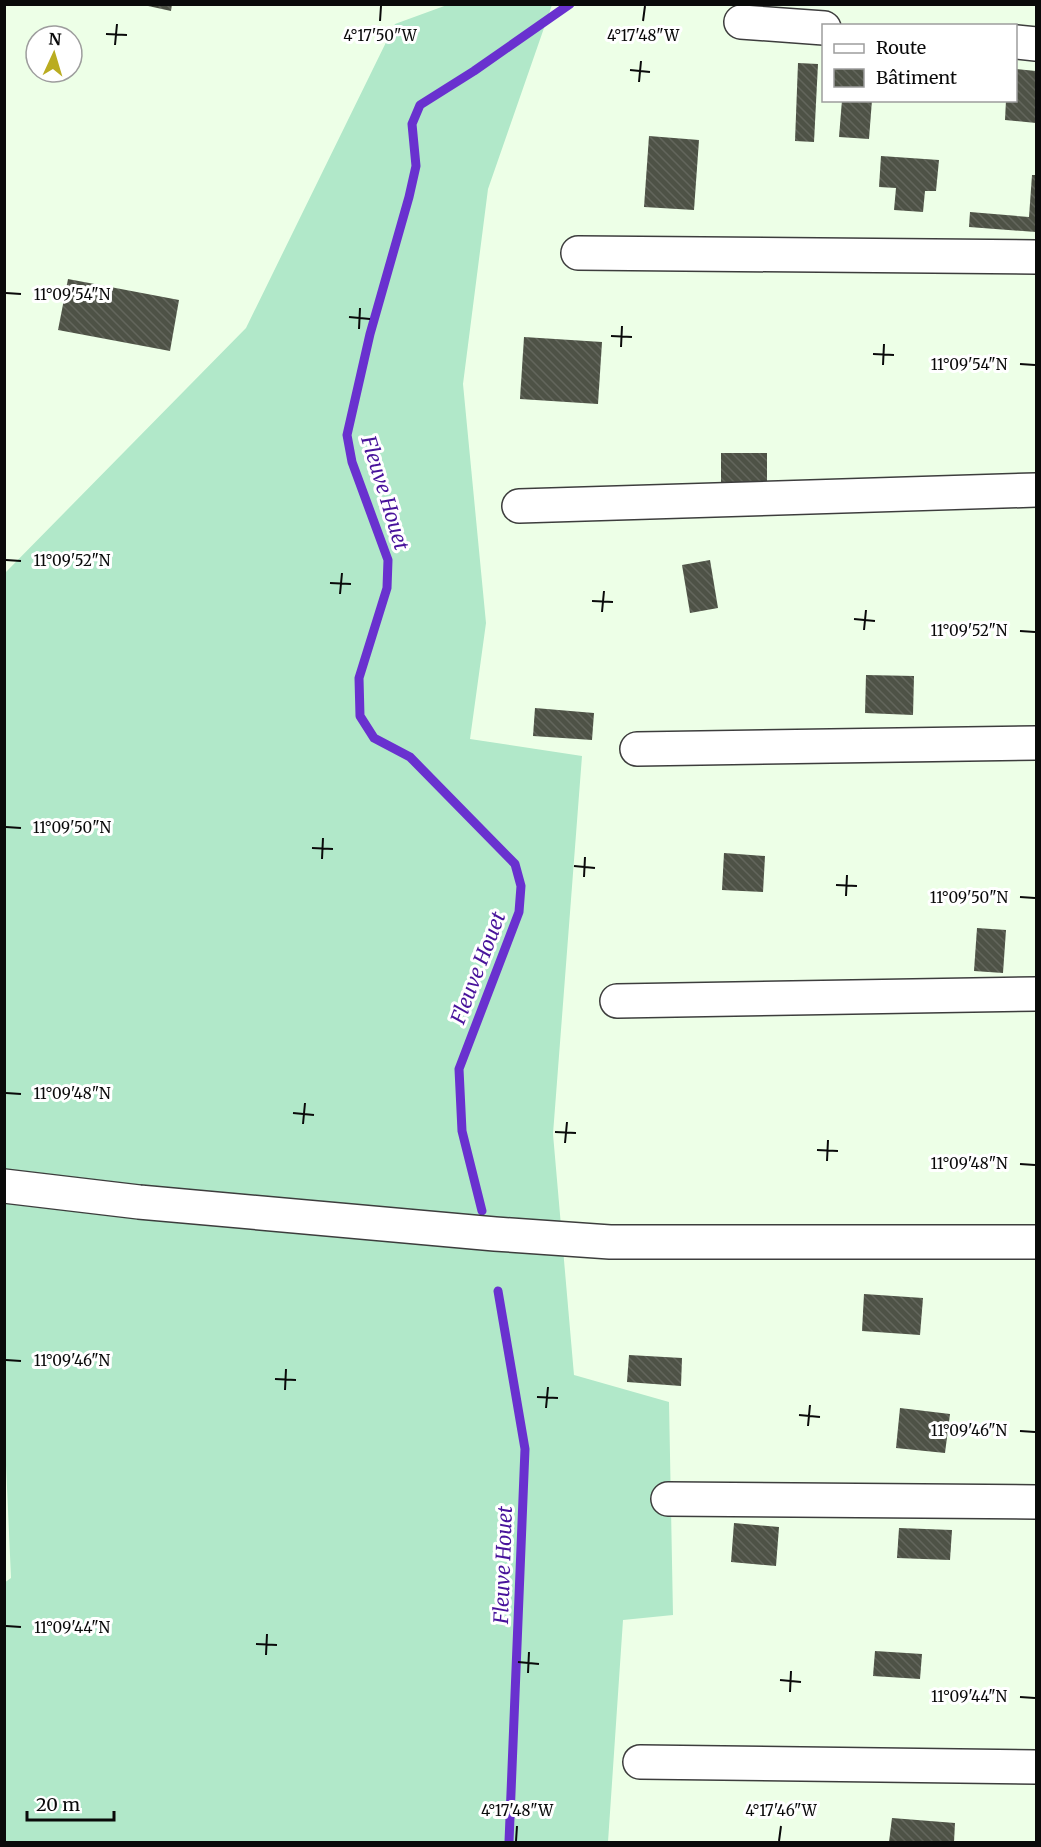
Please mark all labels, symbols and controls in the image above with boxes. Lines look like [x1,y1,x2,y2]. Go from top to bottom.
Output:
north arrow [24,24,84,84]
legend [822,24,1017,102]
text: 4°17'50"W [343,26,418,45]
text: 4°17'48"W [607,26,680,45]
text: N [48,29,62,49]
text: Route [876,36,926,59]
text: Bâtiment [876,66,957,89]
text: 11°09'54"N [34,285,111,304]
text: 11°09'54"N [931,355,1008,374]
water label: Fleuve Houet [356,432,415,553]
text: 11°09'52"N [34,551,111,570]
text: 11°09'52"N [931,621,1008,640]
text: 11°09'50"N [33,818,112,837]
text: 11°09'50"N [930,888,1009,907]
water label: Fleuve Houet [444,908,510,1028]
text: 11°09'48"N [33,1084,111,1103]
text: 11°09'48"N [930,1154,1008,1173]
text: 11°09'46"N [34,1351,111,1370]
text: 11°09'46"N [931,1421,1008,1440]
water label: Fleuve Houet [488,1505,517,1625]
text: 11°09'44"N [34,1618,110,1637]
text: 11°09'44"N [931,1687,1007,1706]
scale bar [27,1784,114,1822]
text: 20 m [36,1793,80,1816]
text: 4°17'48"W [481,1801,554,1820]
text: 4°17'46"W [745,1801,818,1820]

